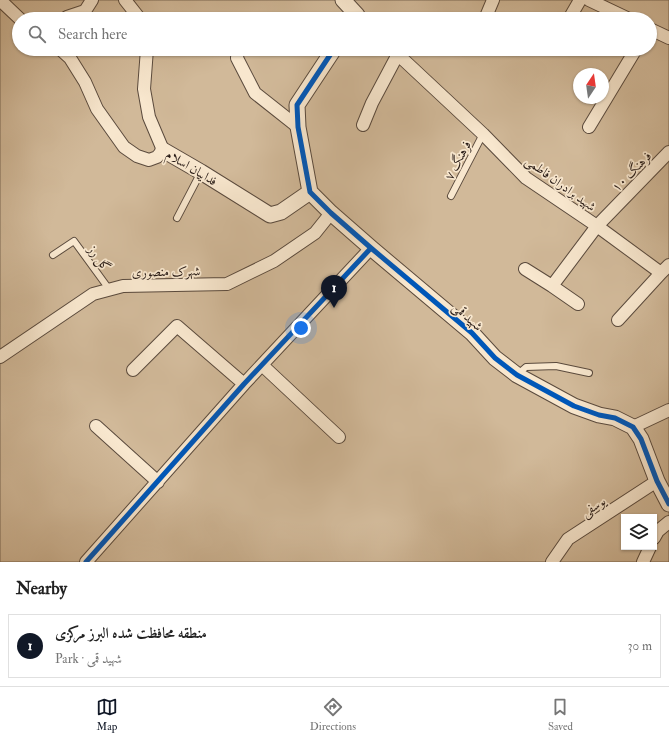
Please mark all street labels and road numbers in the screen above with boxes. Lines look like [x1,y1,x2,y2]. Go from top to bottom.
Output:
street label: فرهنگ ۷ [440,137,475,183]
street label: فداییان اسلام [161,146,220,192]
street label: فرهنگ ۱۰ [608,148,655,195]
street label: شهید برادران فاطمی [521,153,599,216]
street label: گل رز [82,241,114,275]
street label: شهرک منصوری [132,263,200,281]
street label: شهید قمی [448,299,486,335]
street label: یوسفی [578,492,611,522]

